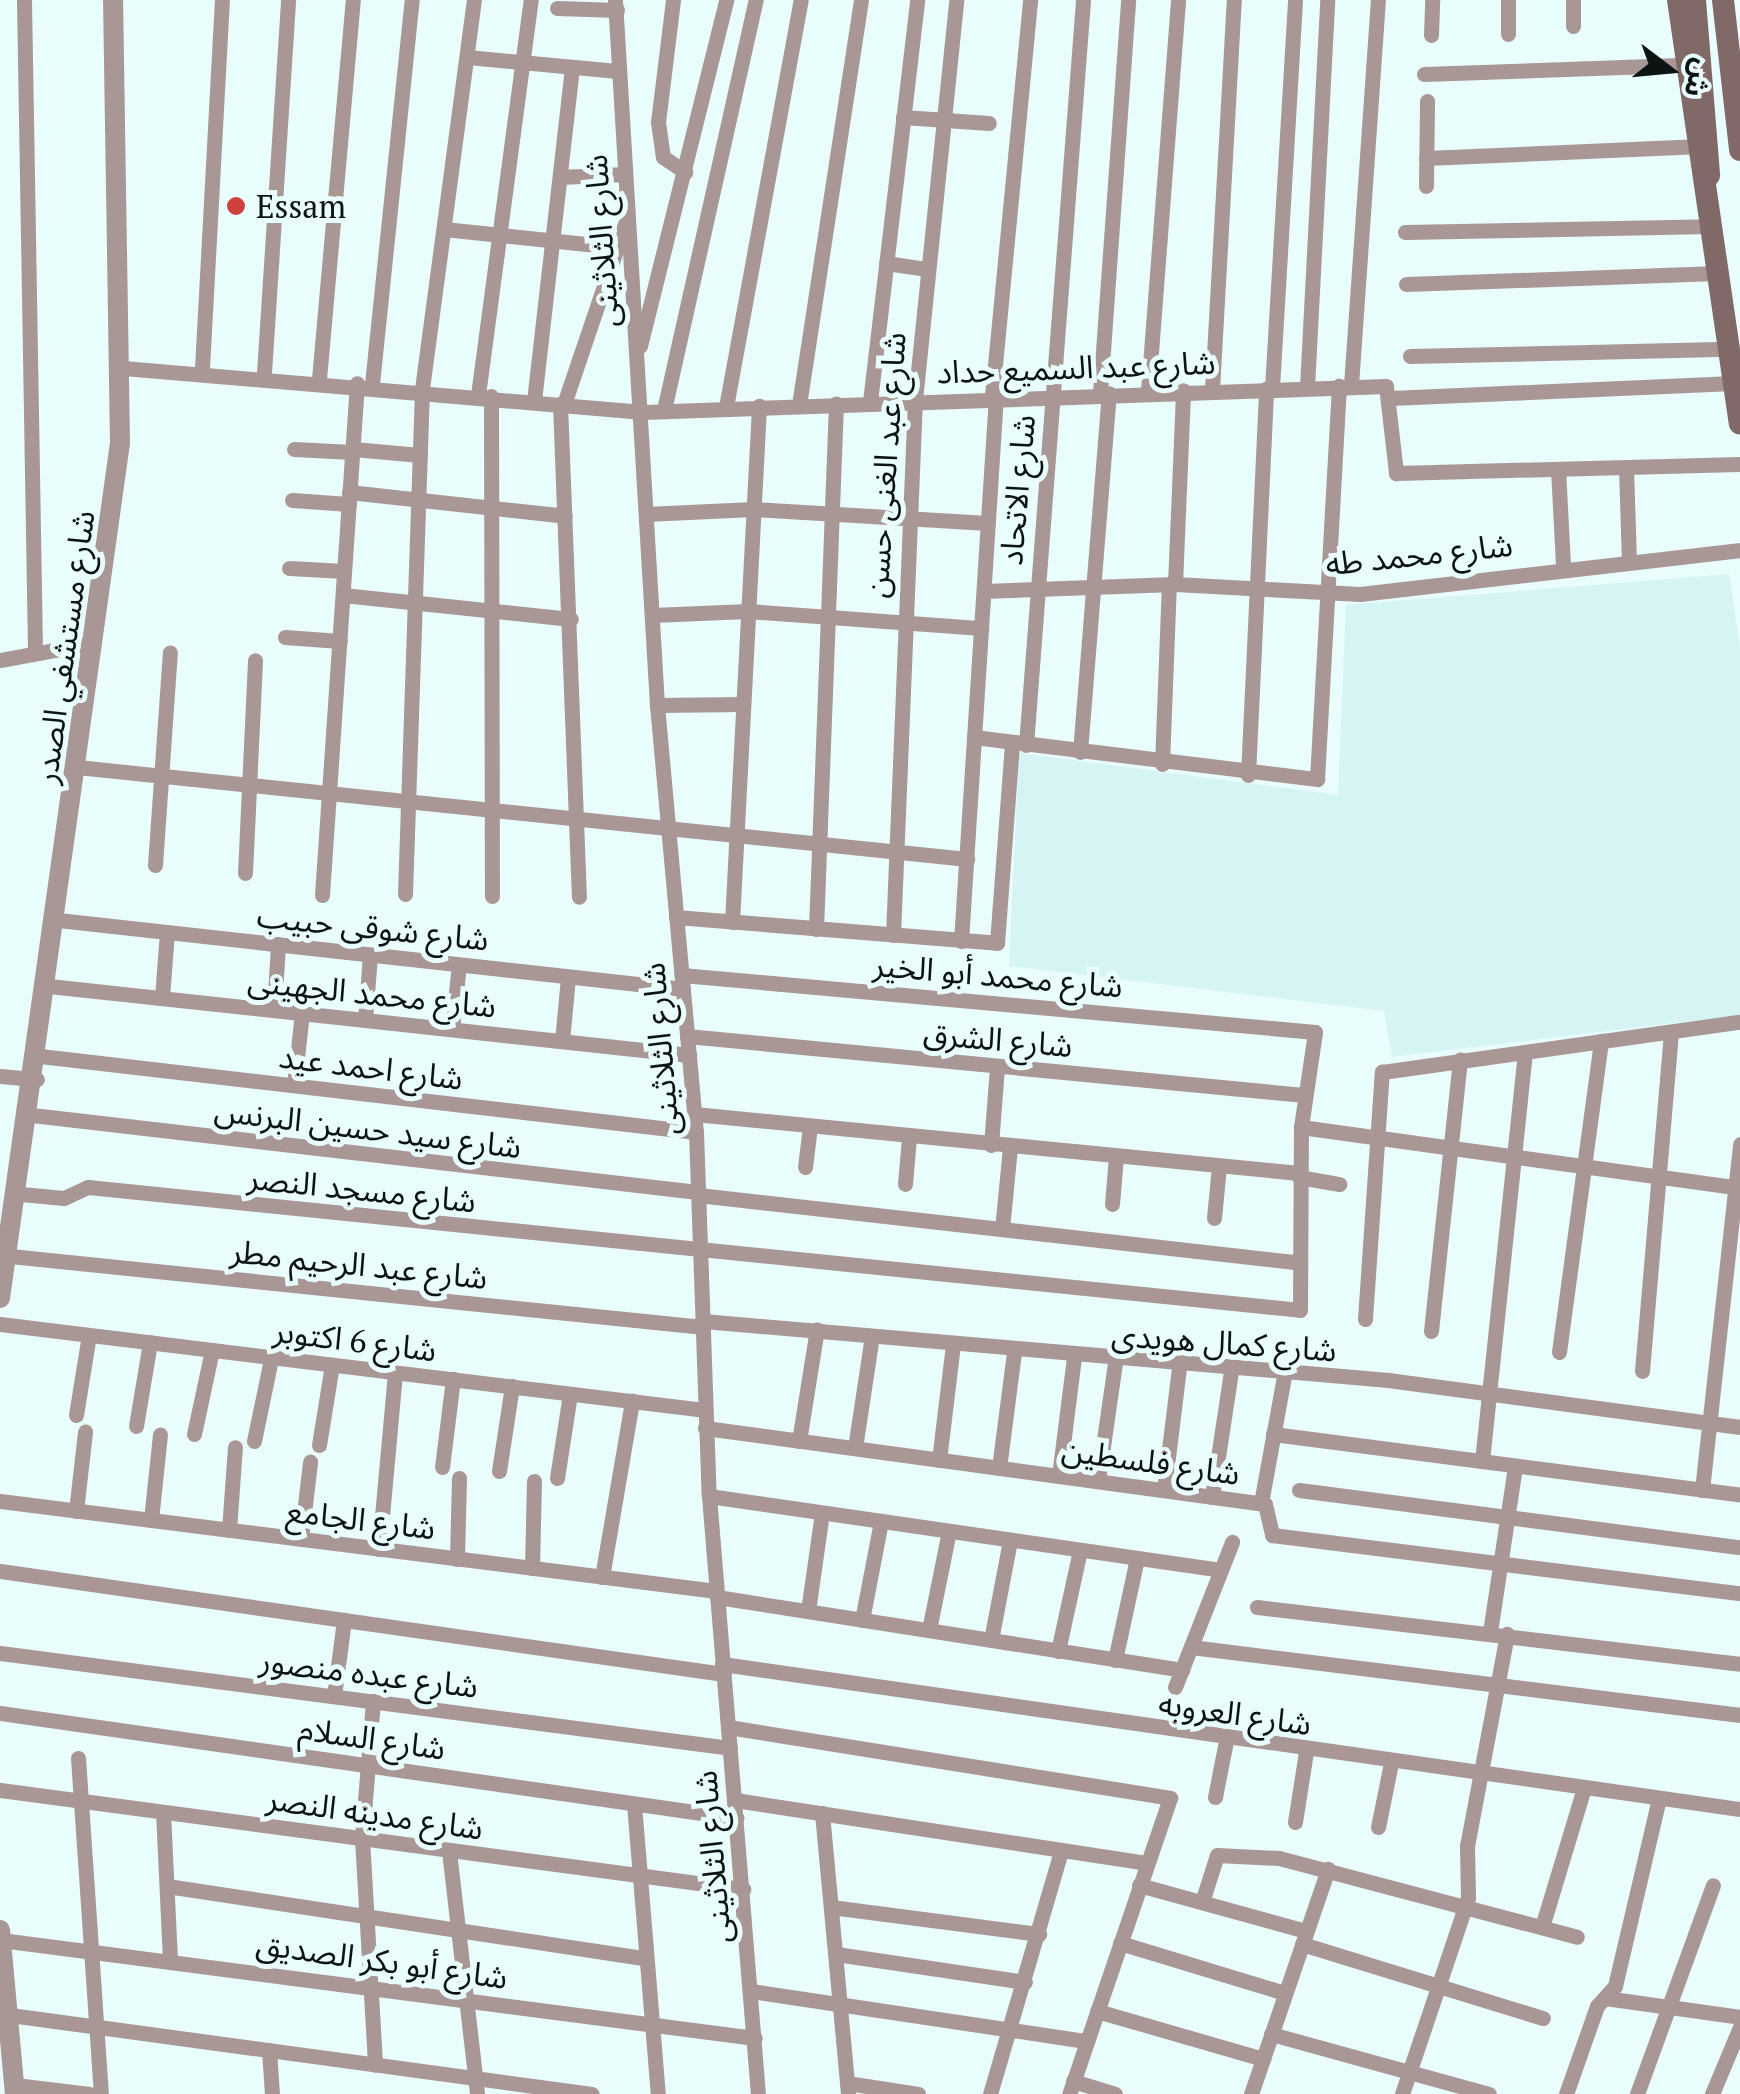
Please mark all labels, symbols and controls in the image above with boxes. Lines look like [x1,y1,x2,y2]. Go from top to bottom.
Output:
north arrow [1620,20,1720,120]
text: ش [1676,55,1722,102]
street label: شارع الثلاثينى [576,153,626,329]
place label: Essam [256,187,346,225]
marker: Essam [225,195,247,217]
street label: شارع عبد الغنى حسن [857,331,913,599]
street label: شارع عبد السميع حداد [936,343,1216,391]
street label: شارع الاتحاد [991,413,1043,567]
street label: شارع مستشفي الصدر [26,508,102,786]
street label: شارع محمد طه [1324,525,1514,583]
street label: شارع شوقى حبيب [255,896,491,958]
street label: شارع محمد أبو الخير [872,945,1124,1005]
street label: شارع محمد الجهينى [246,961,498,1025]
street label: شارع الثلاثينى [633,961,687,1137]
street label: شارع الشرق [922,1013,1074,1065]
street label: شارع احمد عيد [277,1037,465,1097]
street label: شارع سيد حسين البرنس [212,1090,524,1166]
street label: شارع مسجد النصر [246,1158,478,1220]
street label: شارع عبد الرحيم مطر [229,1231,489,1297]
street label: شارع 6 اكتوبر [271,1311,439,1369]
street label: شارع كمال هويدى [1110,1315,1338,1369]
street label: شارع فلسطين [1060,1430,1242,1492]
street label: شارع الجامع [284,1491,438,1547]
street label: شارع عبده منصور [257,1641,481,1705]
street label: شارع العروبه [1156,1683,1314,1743]
street label: شارع السلام [296,1709,448,1767]
street label: شارع الثلاثينى [685,1769,739,1945]
street label: شارع مدينه النصر [264,1779,486,1847]
street label: شارع أبو بكر الصديق [254,1923,510,1997]

